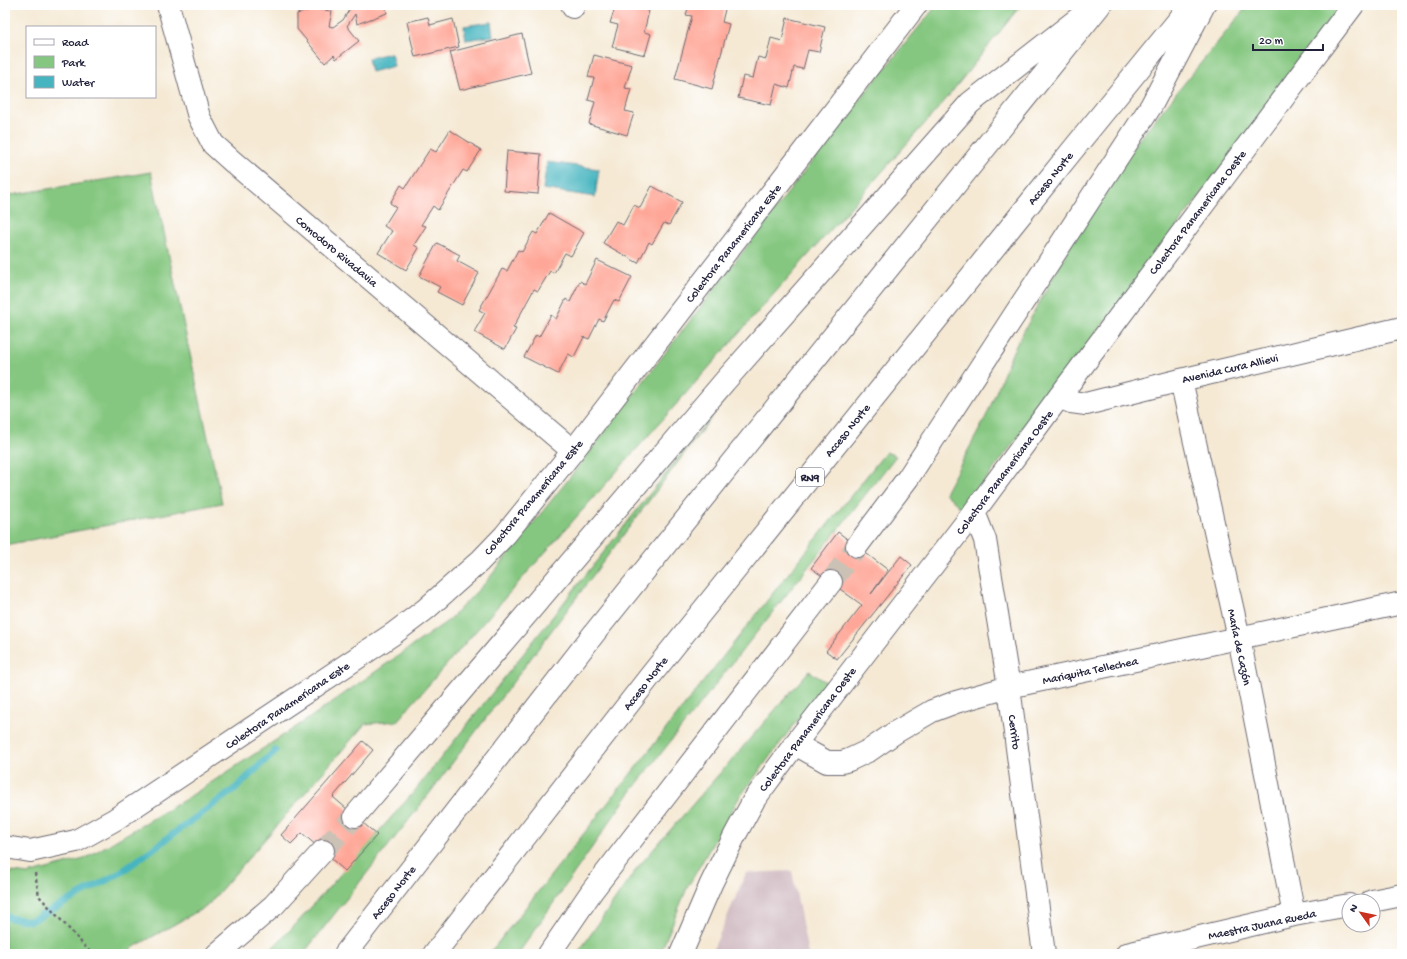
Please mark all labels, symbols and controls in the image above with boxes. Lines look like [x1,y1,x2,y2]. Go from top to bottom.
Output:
legend [26,26,156,98]
scale bar [1253,26,1323,52]
text: 20 m [1259,35,1284,49]
text: Road [62,37,89,51]
text: Park [61,57,87,71]
text: Water [62,77,96,91]
street label: Colectora Panamericana Oeste [1147,147,1251,278]
street label: Acceso Norte [1026,149,1078,209]
street label: Colectora Panamericana Este [684,182,786,306]
street label: Comodoro Rivadavia [292,214,380,291]
street label: Avenida Cura Allievi [1181,352,1280,388]
street label: Acceso Norte [823,401,875,461]
street label: Colectora Panamericana Oeste [954,407,1058,538]
street label: Colectora Panamericana Este [482,437,588,559]
road number: RN9 [796,468,824,486]
street label: María de Cazón [1223,608,1253,687]
street label: Acceso Norte [621,654,672,714]
street label: Mariquita Tellechea [1041,655,1140,689]
street label: Colectora Panamericana Este [223,659,353,753]
street label: Colectora Panamericana Oeste [757,664,861,795]
street label: Cerrito [1004,714,1022,751]
street label: Acceso Norte [369,863,420,923]
north arrow [1341,893,1381,933]
text: N [1347,902,1361,915]
street label: Maestra Juana Rueda [1207,908,1318,944]

